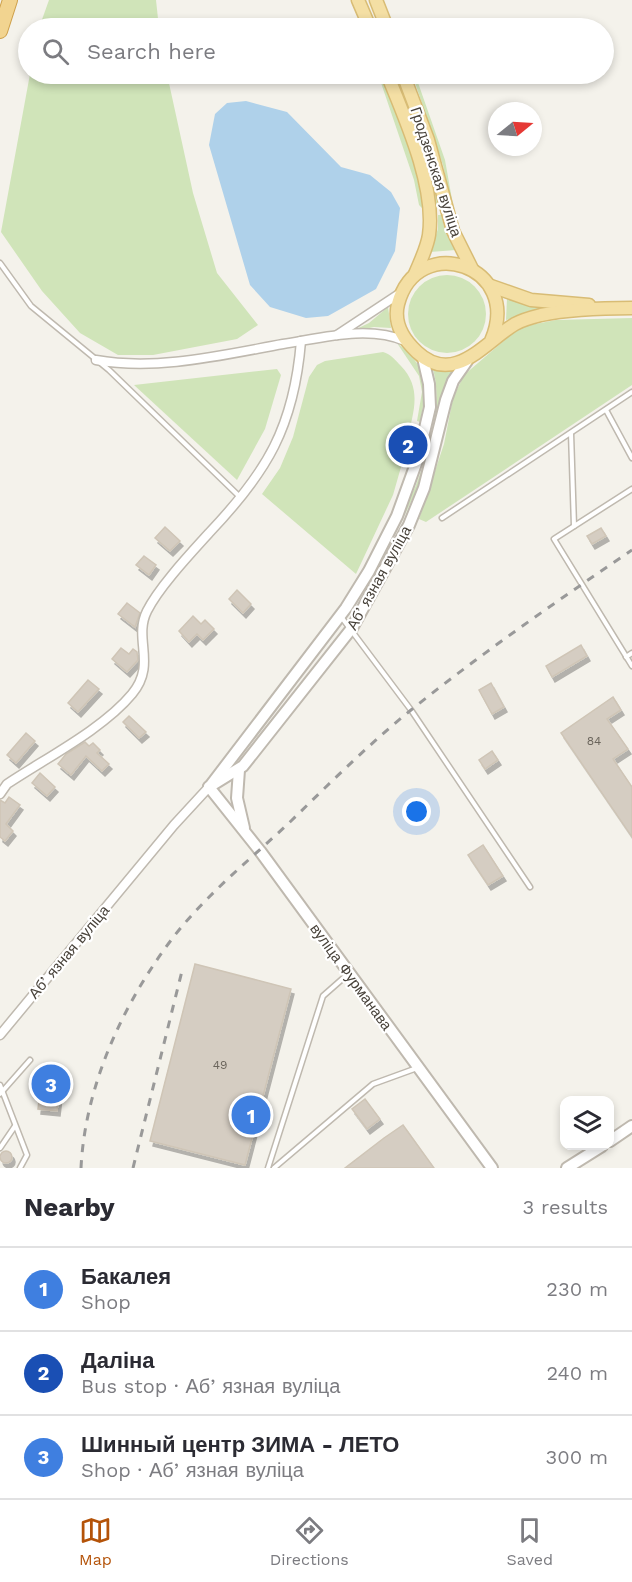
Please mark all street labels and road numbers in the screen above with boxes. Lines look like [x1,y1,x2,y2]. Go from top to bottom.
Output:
street label: Гродзенская вуліца [406,105,466,240]
street label: Абʼязная вуліца [343,522,415,633]
street label: Абʼязная вуліца [25,901,114,1002]
street label: вуліца Фурманава [306,920,396,1034]

